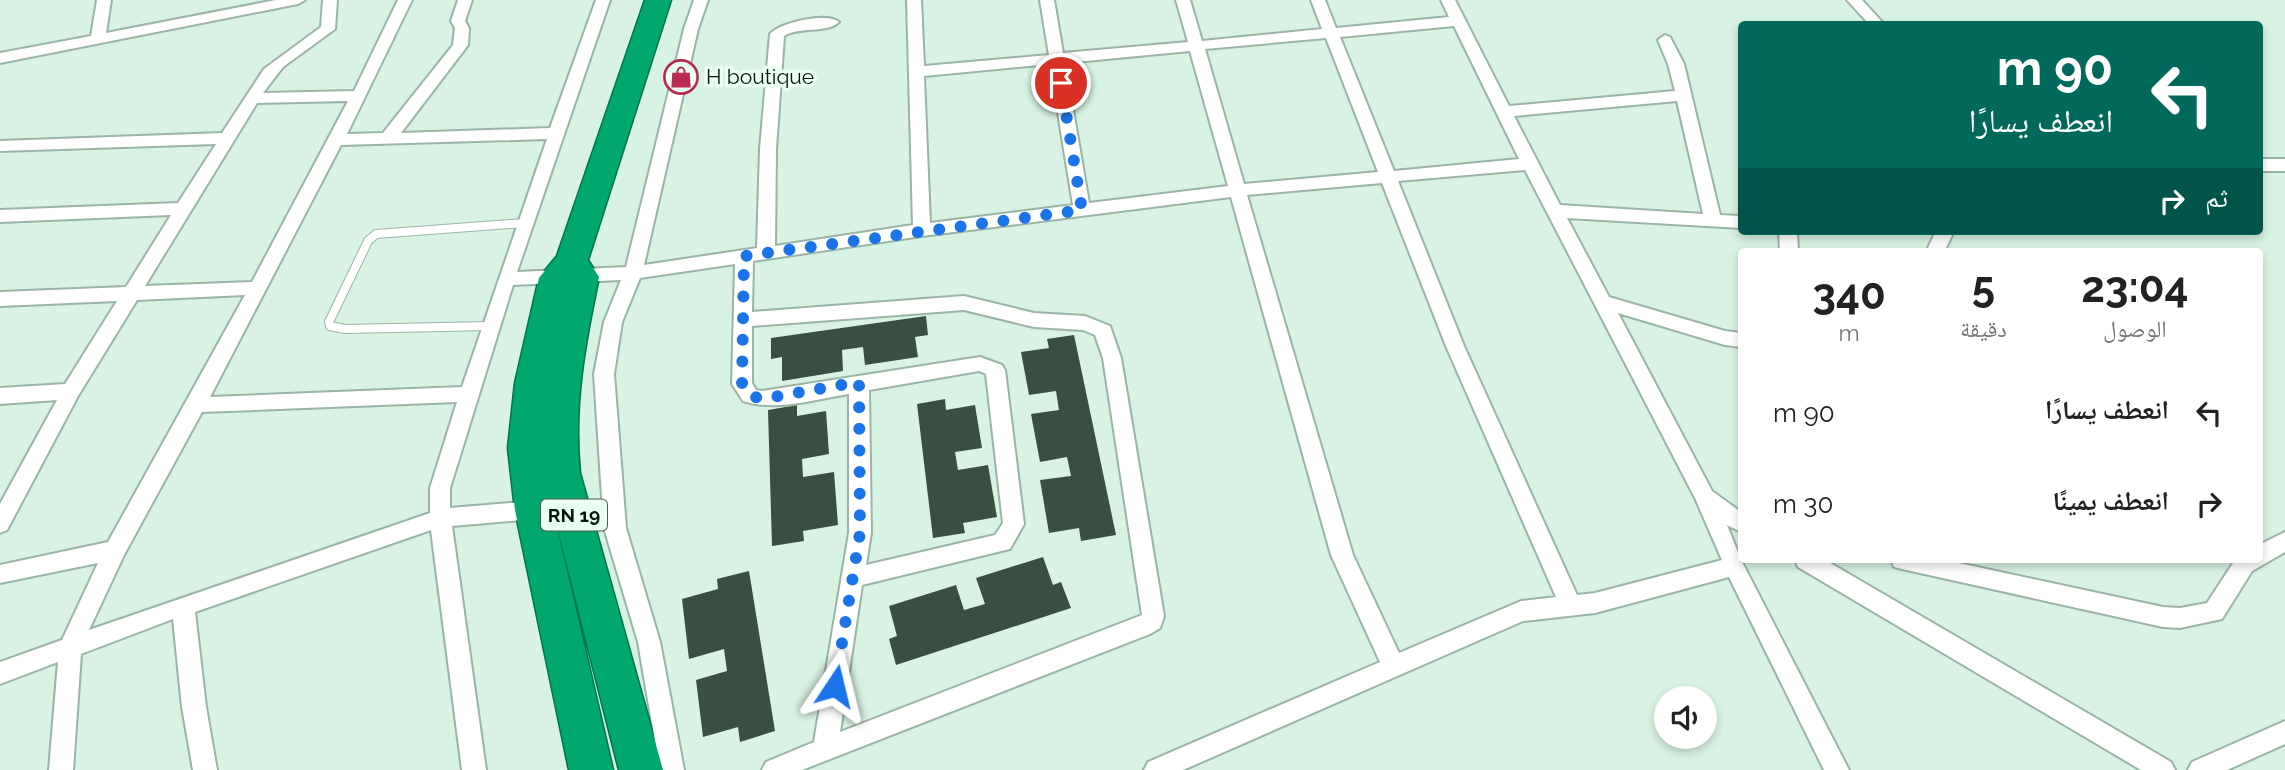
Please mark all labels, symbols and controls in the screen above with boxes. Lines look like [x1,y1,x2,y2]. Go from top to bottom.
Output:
text: 90 m [1997,39,2113,96]
icon: left [2137,49,2228,140]
pin [1031,53,1091,113]
shop icon: H boutique [662,58,700,96]
place label: H boutique [706,64,814,89]
icon: arrive [1042,64,1080,102]
text: انعطف يسارًا [1969,102,2113,139]
icon: right [2153,182,2191,220]
text: ثم [2205,183,2228,213]
text: 5 [1972,263,1995,312]
text: 23:04 [2081,263,2189,312]
text: 340 [1812,270,1886,319]
text: دقيقة [1960,315,2007,342]
text: الوصول [2103,315,2167,342]
text: m [1839,319,1860,346]
icon: left [2190,394,2228,432]
text: انعطف يسارًا [2045,395,2169,425]
text: 90 m [1773,398,1835,428]
icon: right [2190,485,2228,523]
text: انعطف يمينًا [2052,486,2169,516]
text: 30 m [1773,489,1833,519]
road number: RN 19 [541,500,607,530]
position arrow [798,649,872,723]
map controls [1654,686,1717,749]
button: sound [1654,686,1717,749]

